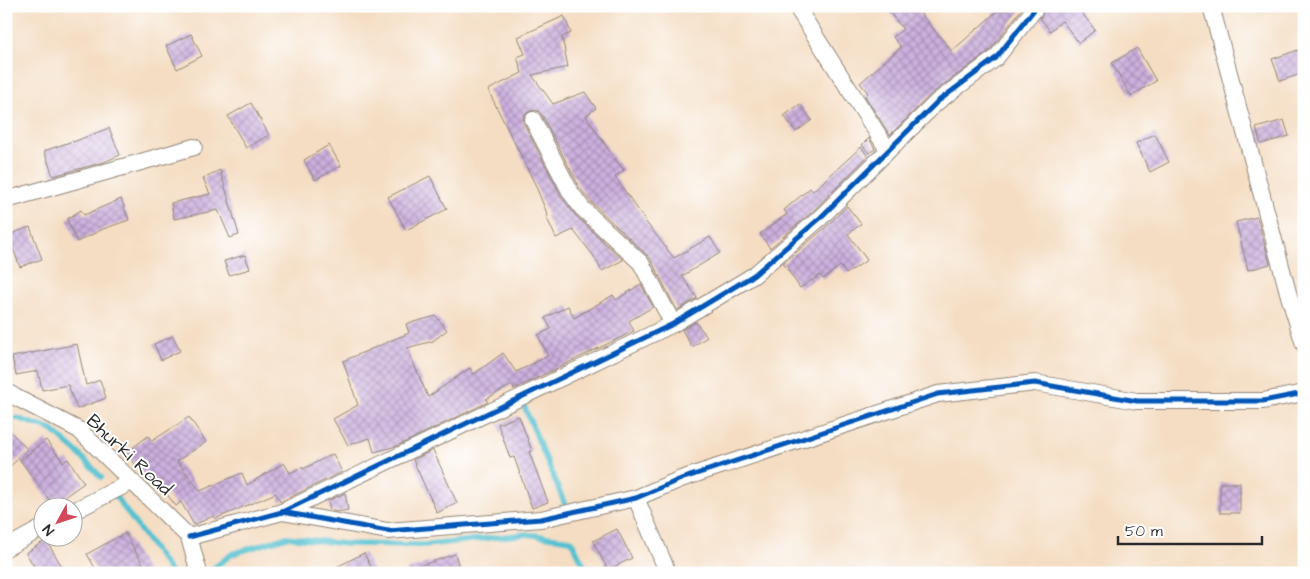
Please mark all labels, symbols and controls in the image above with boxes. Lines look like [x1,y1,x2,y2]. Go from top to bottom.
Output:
street label: Bhurki Road [80,408,178,502]
north arrow [32,496,82,546]
scale bar [1118,514,1261,546]
text: N [38,520,59,540]
text: 50 m [1125,521,1163,542]

